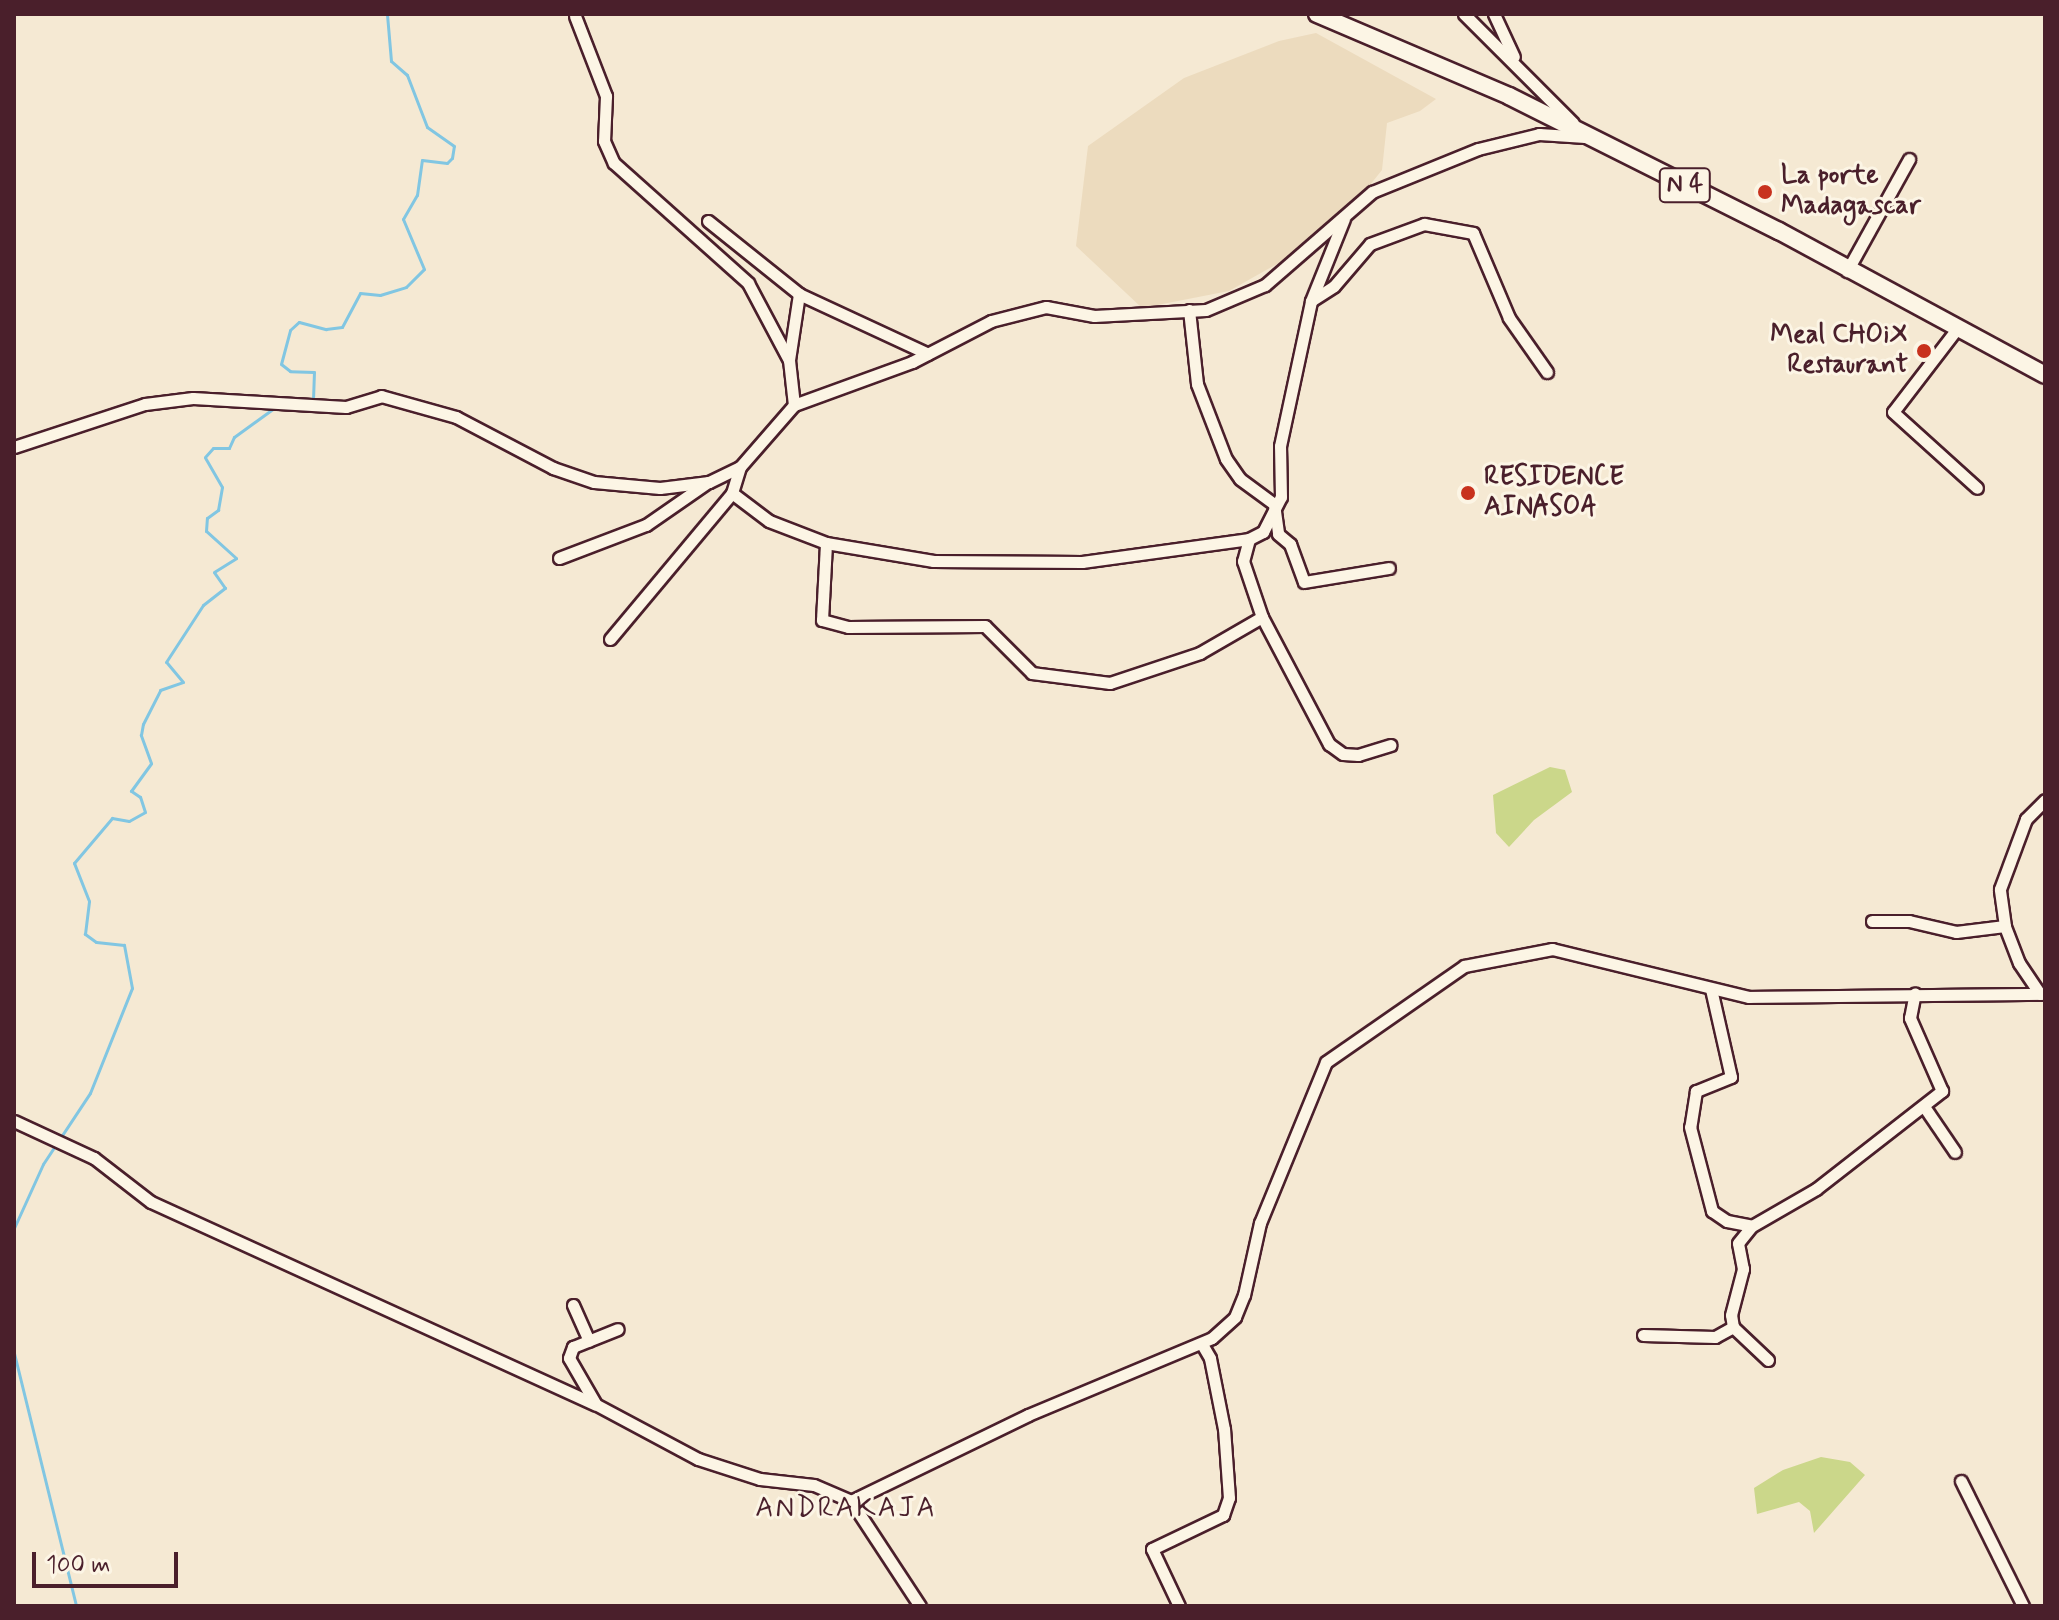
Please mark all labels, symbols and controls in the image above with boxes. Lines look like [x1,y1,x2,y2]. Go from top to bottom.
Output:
place label: La porte Madagascar [1781,161,1921,222]
road number: N 4 [1657,165,1713,205]
marker: La porte Madagascar [1756,183,1774,201]
place label: Meal CHOiX Restaurant [1774,320,1908,382]
marker: Meal CHOiX Restaurant [1915,342,1933,360]
place label: RESIDENCE AINASOA [1484,462,1624,524]
marker: RESIDENCE AINASOA [1459,484,1477,502]
district label: ANDRAKAJA [756,1492,936,1526]
scale bar [36,1536,182,1586]
text: 100 m [46,1550,110,1581]

